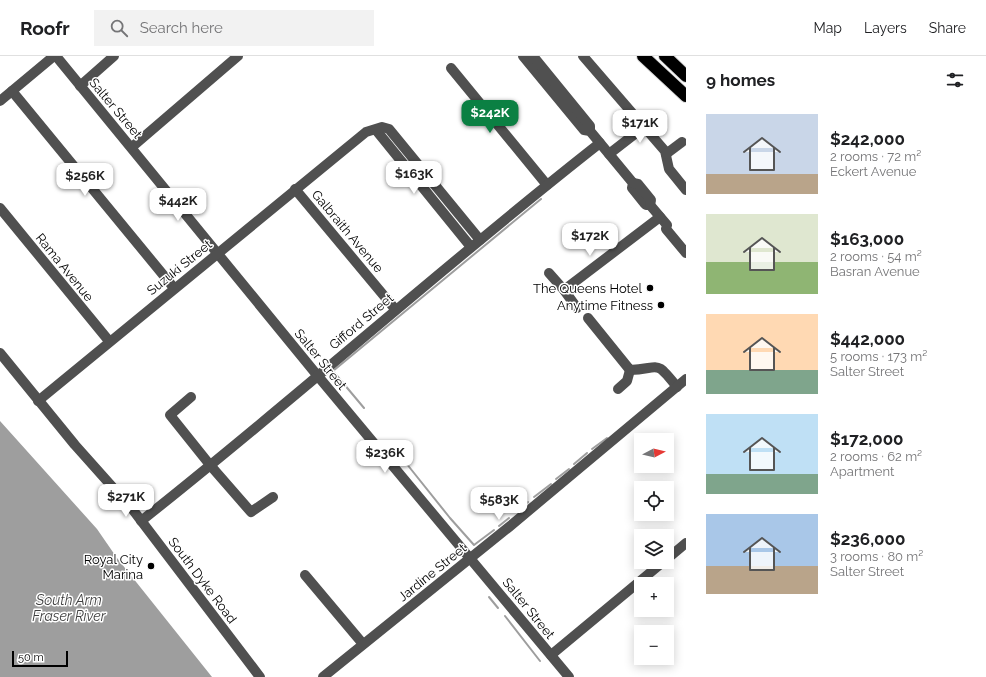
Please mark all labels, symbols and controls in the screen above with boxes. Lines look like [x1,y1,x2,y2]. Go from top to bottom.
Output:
search box [94,10,374,46]
text: Roofr [20,17,70,39]
icon: search [108,17,130,39]
text: Search here [140,19,223,37]
text: Map [814,20,842,36]
text: Layers [864,20,907,36]
text: Share [929,20,966,36]
icon: filters [944,69,966,91]
text: 9 homes [706,70,775,90]
street label: Salter Street [86,75,146,142]
pin: $242K [462,100,518,134]
text: $242K [470,105,510,120]
pin: $171K [612,110,668,144]
text: $171K [621,115,659,130]
text: $242,000 [830,129,905,149]
icon: home [738,130,786,178]
text: 2 rooms · 72 m² [830,149,921,164]
pin: $163K [386,161,442,195]
pin: $256K [57,163,113,197]
text: Eckert Avenue [830,164,916,179]
text: $163K [395,166,433,181]
text: $256K [65,168,105,183]
street label: Galbraith Avenue [309,187,387,276]
pin: $442K [150,188,206,222]
text: $442K [158,193,198,208]
pin: $172K [562,223,618,257]
text: $172K [571,228,609,243]
text: $163,000 [830,229,904,249]
street label: Rama Avenue [33,230,97,305]
icon: home [738,230,786,278]
street label: Suzuki Street [144,236,215,298]
text: 2 rooms · 54 m² [830,249,922,264]
text: Basran Avenue [830,264,920,279]
place label: The Queens Hotel [533,281,642,296]
marker: The Queens Hotel [645,283,655,293]
street label: Gifford Street [326,290,397,353]
place label: Anytime Fitness [557,298,653,313]
marker: Anytime Fitness [656,300,666,310]
street label: Salter Street [291,326,350,393]
text: $442,000 [830,329,905,349]
icon: home [738,330,786,378]
text: 5 rooms · 173 m² [830,349,927,364]
text: Salter Street [830,364,904,379]
text: $172,000 [830,429,904,449]
icon: home [738,430,786,478]
north arrow [634,433,674,473]
map controls [634,433,674,665]
pin: $236K [357,440,413,474]
text: $236K [365,445,405,460]
text: 2 rooms · 62 m² [830,449,922,464]
text: Apartment [830,464,894,479]
button: locate [634,481,674,521]
pin: $271K [98,484,154,518]
pin: $583K [471,487,527,521]
text: $271K [107,489,145,504]
text: $583K [479,492,519,507]
button: layers [634,529,674,569]
text: $236,000 [830,529,905,549]
icon: home [738,530,786,578]
street label: South Dyke Road [165,534,240,626]
street label: Jardine Street [395,540,470,604]
text: 3 rooms · 80 m² [830,549,923,564]
place label: Royal City Marina [84,552,143,582]
marker: Royal City Marina [146,561,156,571]
text: Salter Street [830,564,904,579]
street label: Salter Street [499,575,558,642]
button: + [634,577,674,617]
water label: South Arm Fraser River [32,592,107,624]
button: − [634,625,674,665]
scale bar [12,649,68,668]
text: 50 m [18,651,44,664]

